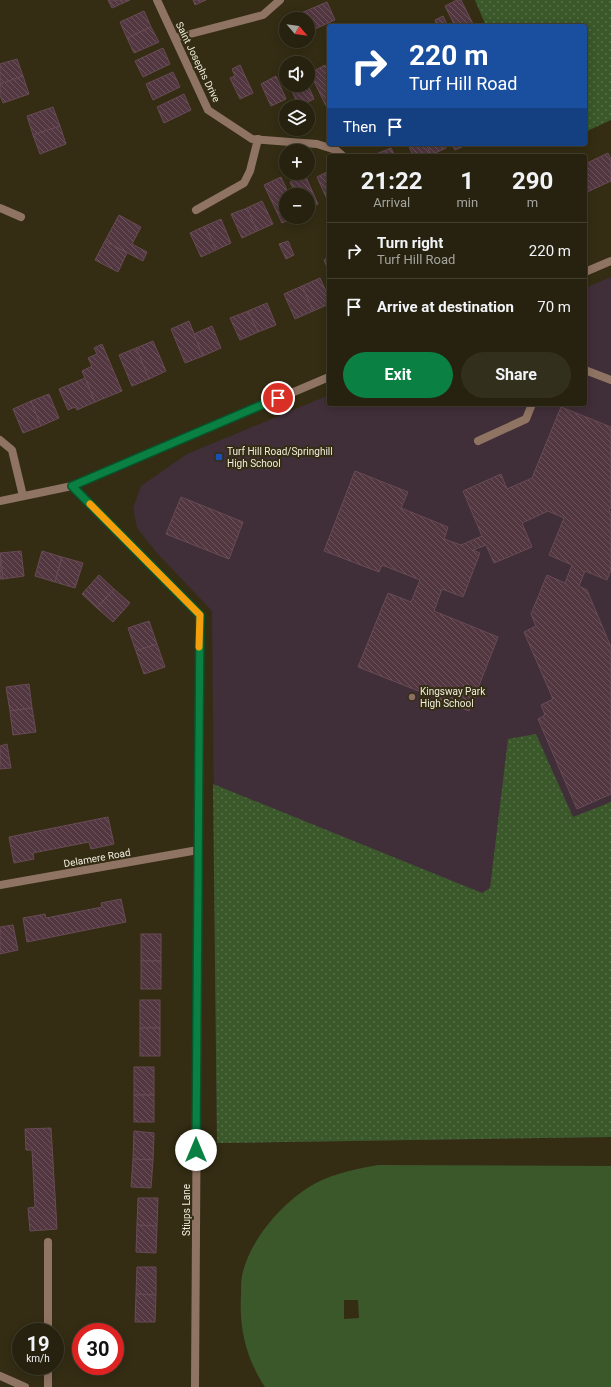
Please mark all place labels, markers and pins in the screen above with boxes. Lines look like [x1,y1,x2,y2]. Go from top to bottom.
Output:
pin [261,381,295,415]
place label: Turf Hill Road/Springhill High School [227,446,333,469]
marker: Turf Hill Road/Springhill High School [214,452,224,462]
place label: Kingsway Park High School [420,686,486,709]
marker: Kingsway Park High School [407,692,417,702]

